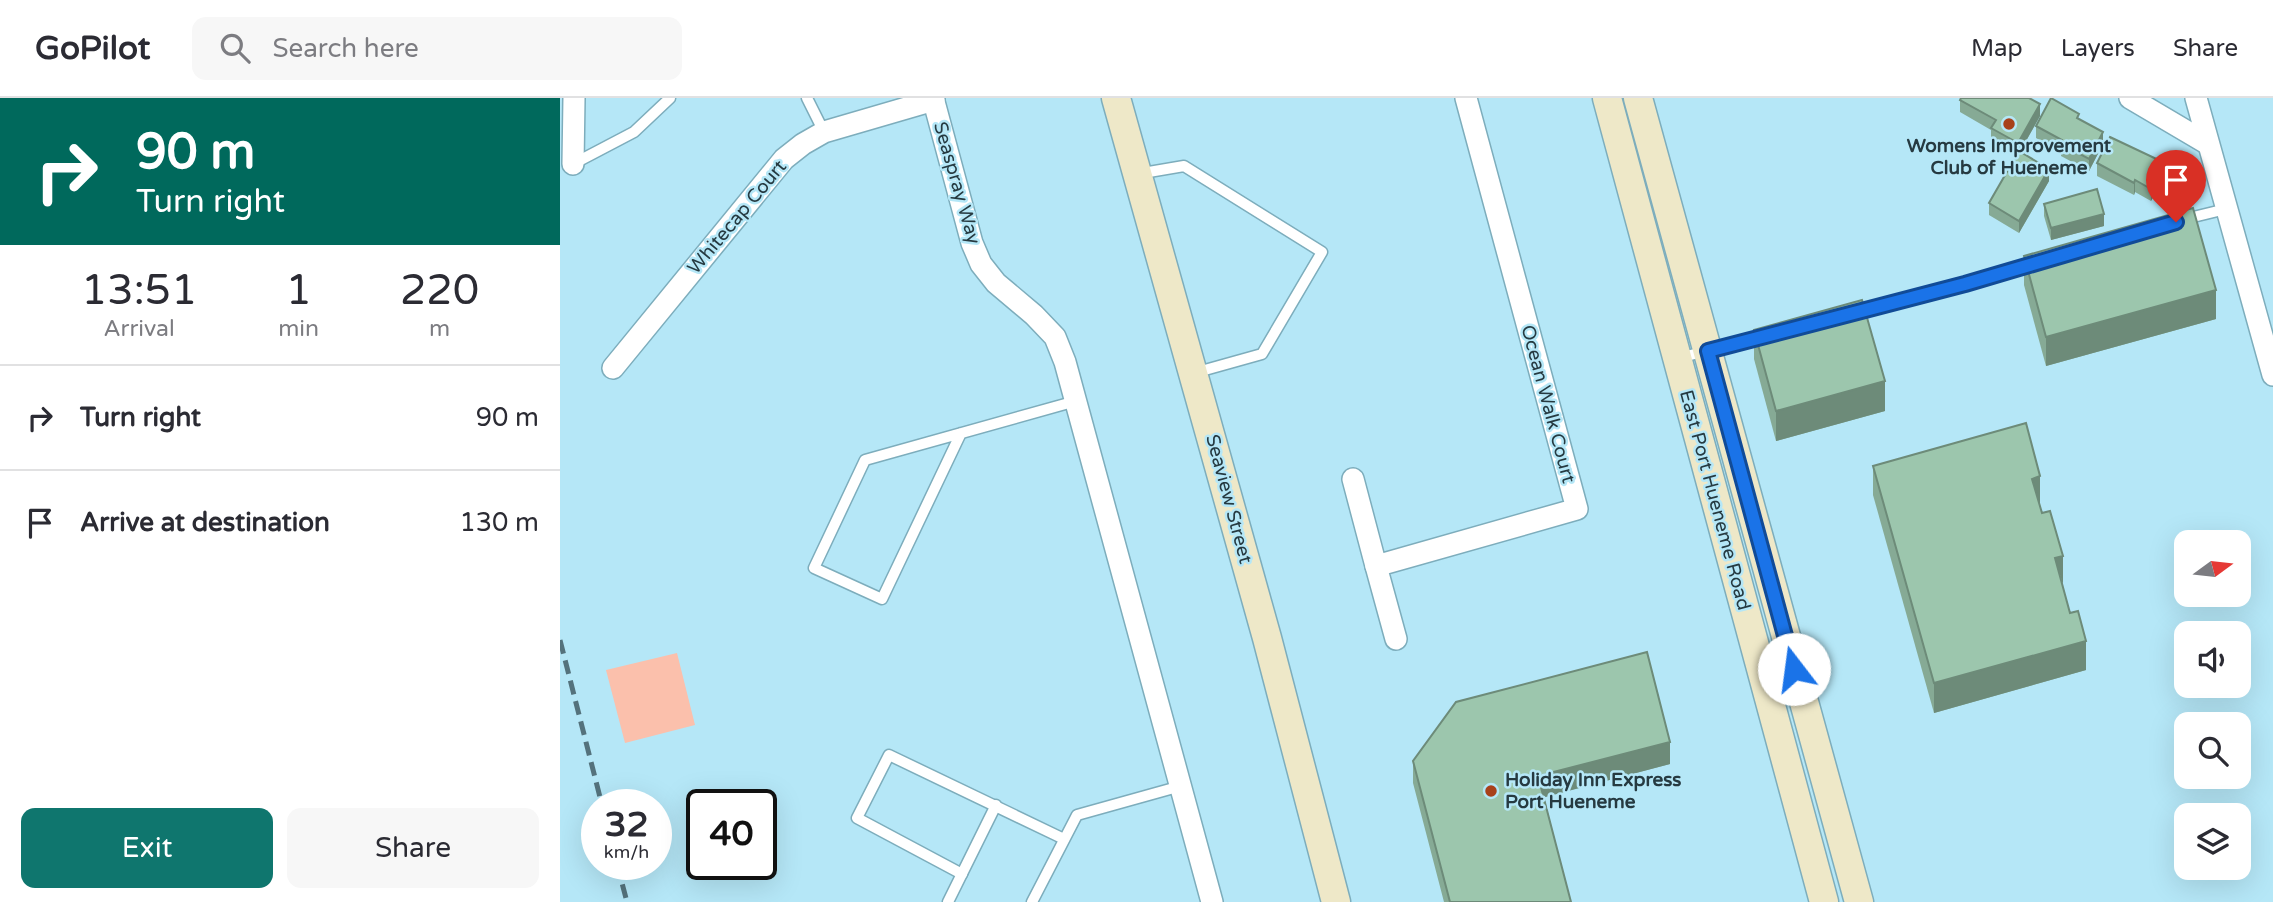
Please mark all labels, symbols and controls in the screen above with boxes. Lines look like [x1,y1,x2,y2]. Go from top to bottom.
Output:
search box [192,17,682,80]
text: GoPilot [35,29,150,68]
icon: search [216,29,254,67]
text: Search here [272,33,419,64]
text: Map [1971,34,2023,63]
text: Layers [2061,34,2135,63]
text: Share [2173,34,2238,63]
marker: Womens Improvement Club of Hueneme [2001,116,2017,132]
street label: Seaspray Way [929,119,985,247]
text: 90 m [136,123,255,182]
icon: right [21,126,112,217]
place label: Womens Improvement Club of Hueneme [1907,135,2112,179]
pin [2146,150,2206,222]
street label: Whitecap Court [683,156,791,278]
icon: arrive [2157,161,2195,199]
text: Turn right [136,183,285,221]
text: 13:51 [81,265,197,316]
text: 1 [285,265,312,316]
text: 220 [400,265,479,316]
text: Arrival [104,315,175,343]
text: min [278,315,319,343]
text: m [429,315,450,343]
street label: Ocean Walk Court [1516,323,1580,485]
street label: East Port Hueneme Road [1675,387,1755,613]
icon: right [21,399,59,437]
text: Turn right [80,402,201,433]
text: 90 m [476,402,539,433]
street label: Seaview Street [1201,432,1257,566]
icon: arrive [21,504,59,542]
text: Arrive at destination [80,507,330,538]
text: 130 m [459,507,539,538]
north arrow [2174,530,2250,607]
map controls [2174,530,2251,880]
button: sound [2174,621,2251,698]
position arrow [1757,632,1831,706]
button: search [2174,712,2251,789]
place label: Holiday Inn Express Port Hueneme [1505,769,1681,813]
marker: Holiday Inn Express Port Hueneme [1483,783,1499,799]
speed limit sign: 40 [686,789,777,880]
button: layers [2174,803,2251,880]
text: 32 [605,804,648,846]
button: Exit [21,808,273,888]
button: Share [287,808,539,888]
text: km/h [604,841,649,863]

